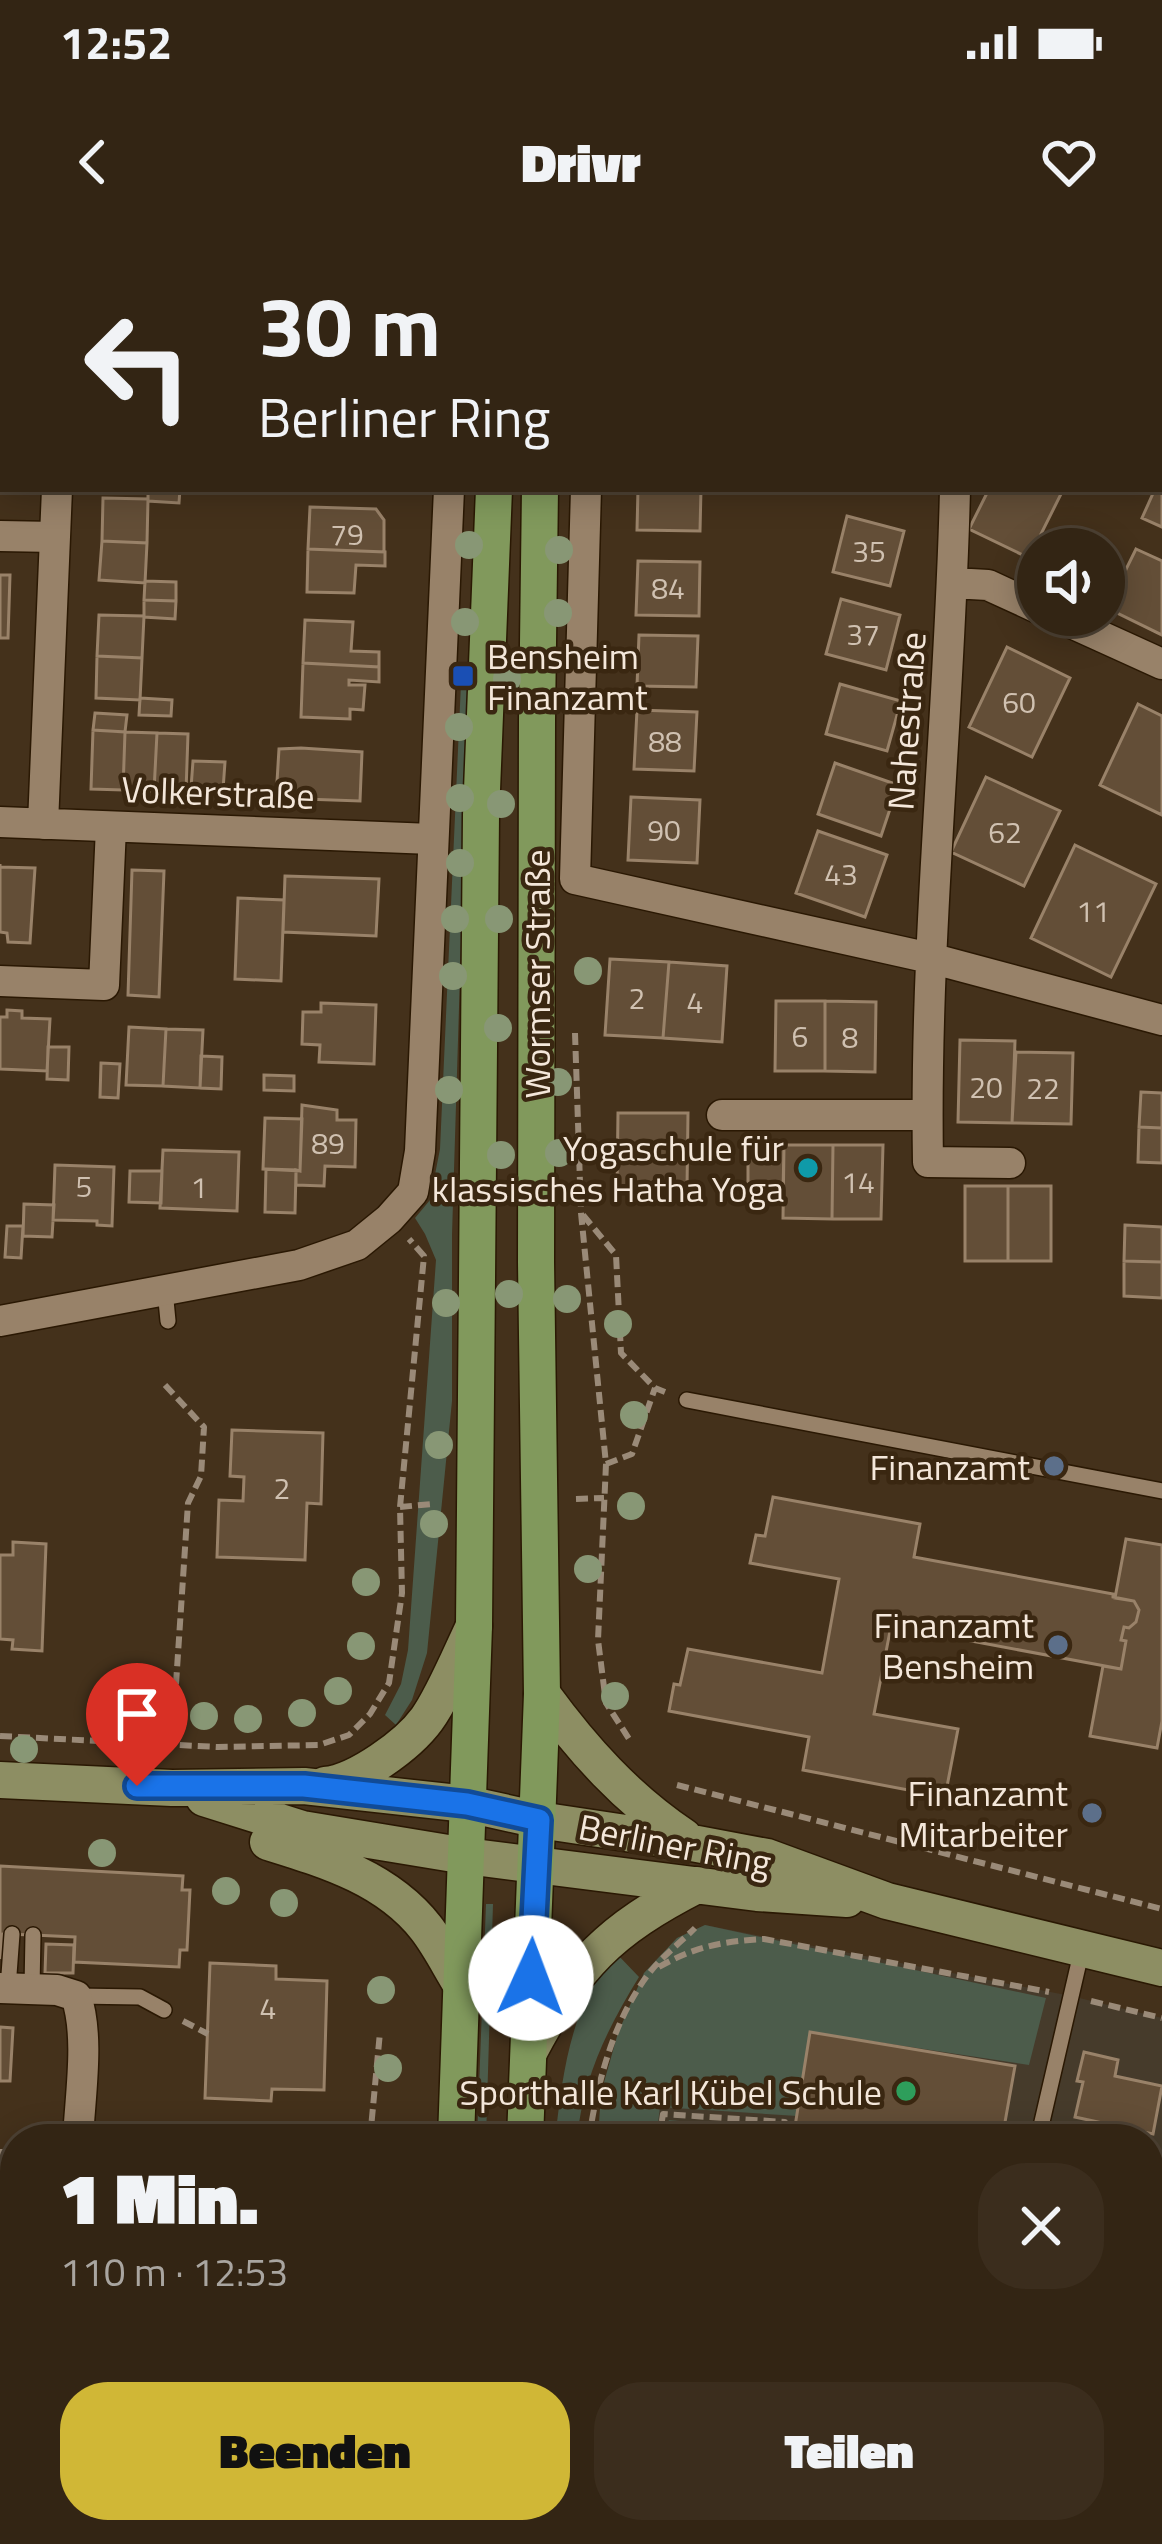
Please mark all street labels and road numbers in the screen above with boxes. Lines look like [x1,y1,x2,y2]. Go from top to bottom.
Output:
street label: Nahestraße [872,630,940,812]
street label: Volkerstraße [120,761,316,823]
street label: Wormser Straße [509,849,564,1099]
street label: Berliner Ring [574,1798,776,1890]

